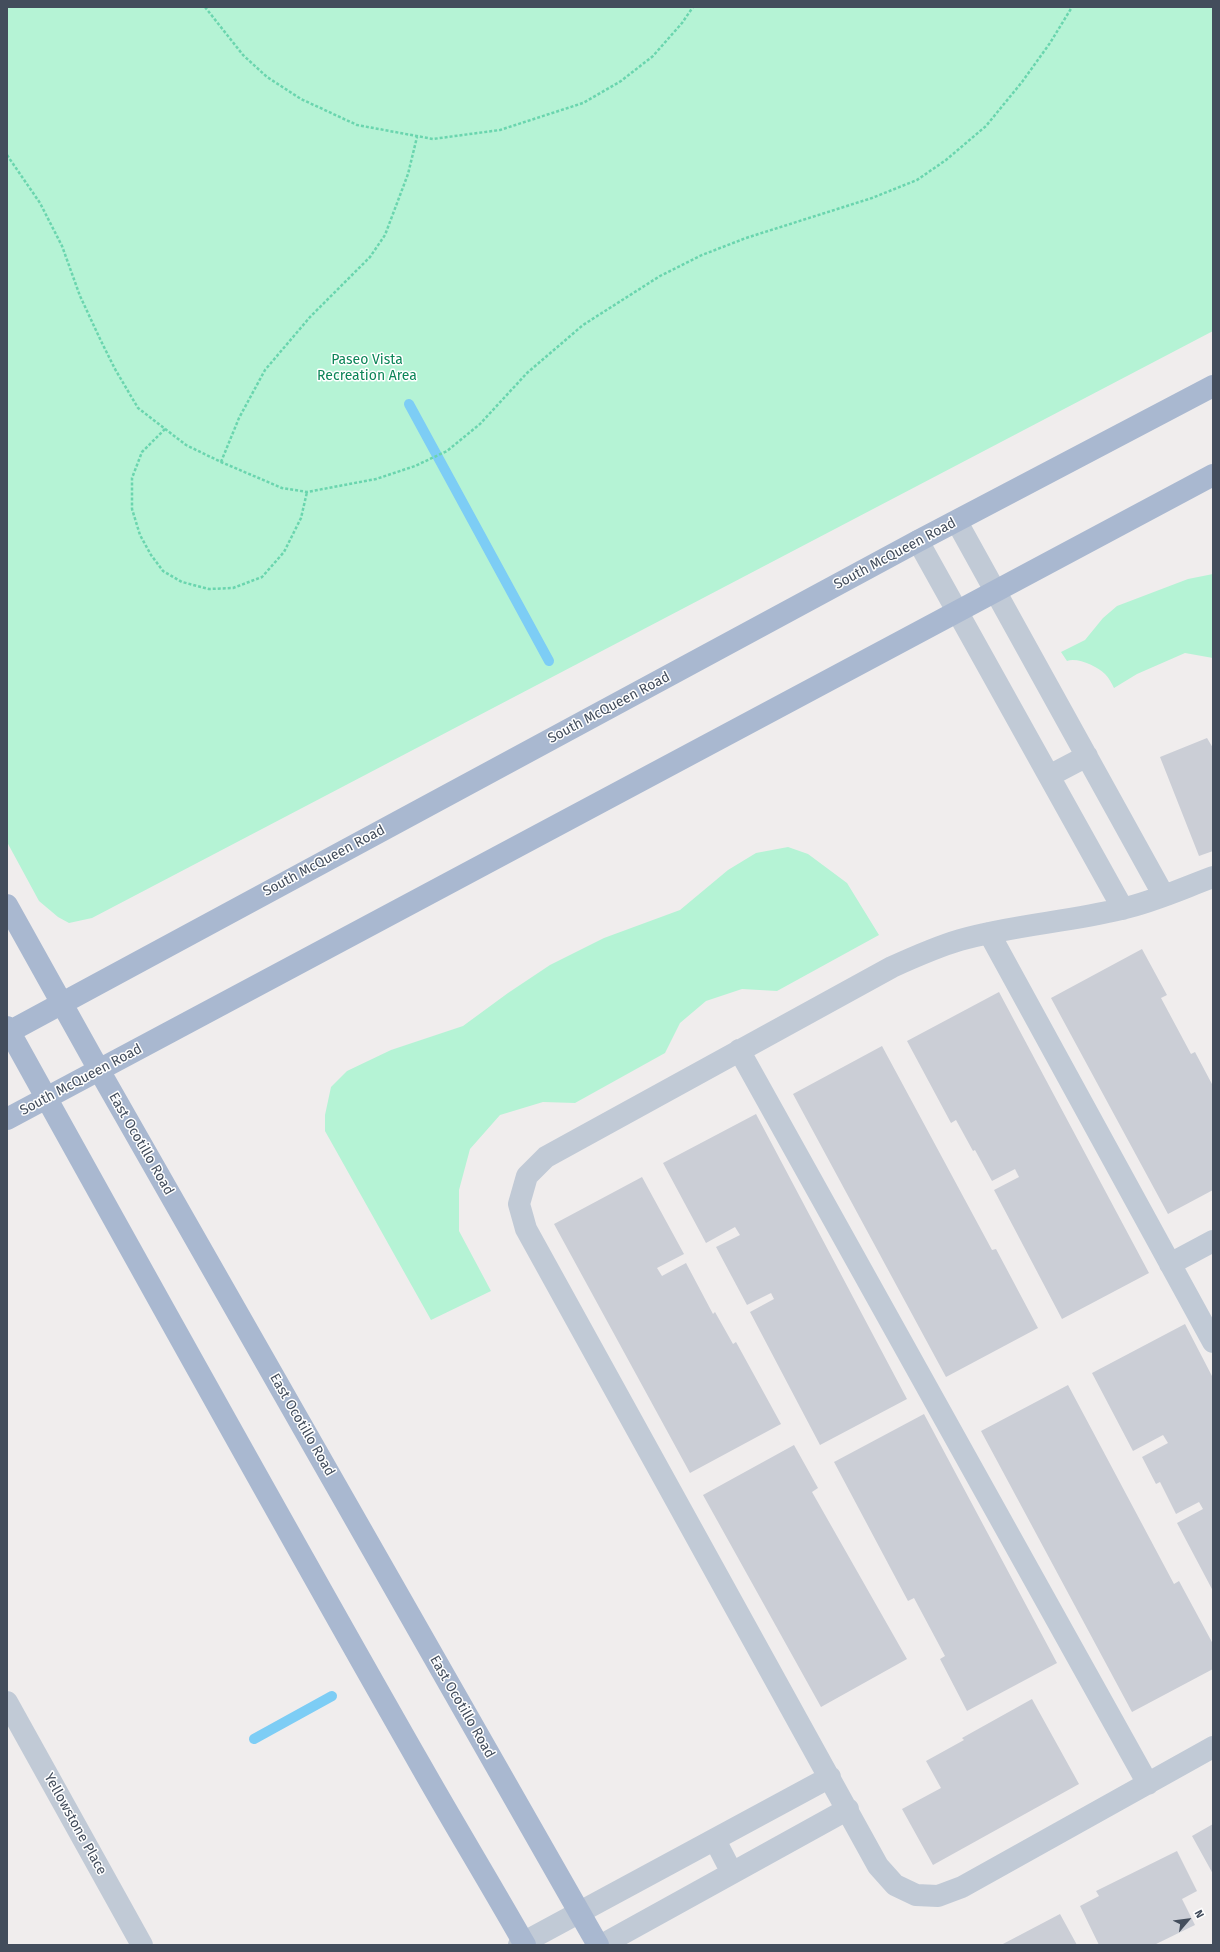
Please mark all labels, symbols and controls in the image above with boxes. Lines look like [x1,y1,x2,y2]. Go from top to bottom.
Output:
park label: Paseo Vista Recreation Area [317,352,417,384]
street label: South McQueen Road [831,515,959,593]
street label: South McQueen Road [545,669,673,747]
street label: South McQueen Road [260,822,388,900]
street label: South McQueen Road [17,1041,145,1119]
street label: East Ocotillo Road [105,1090,177,1198]
street label: East Ocotillo Road [266,1371,338,1479]
street label: East Ocotillo Road [426,1653,498,1761]
street label: Yellowstone Place [40,1770,110,1878]
north arrow [1168,1900,1208,1940]
text: N [1192,1908,1206,1920]

